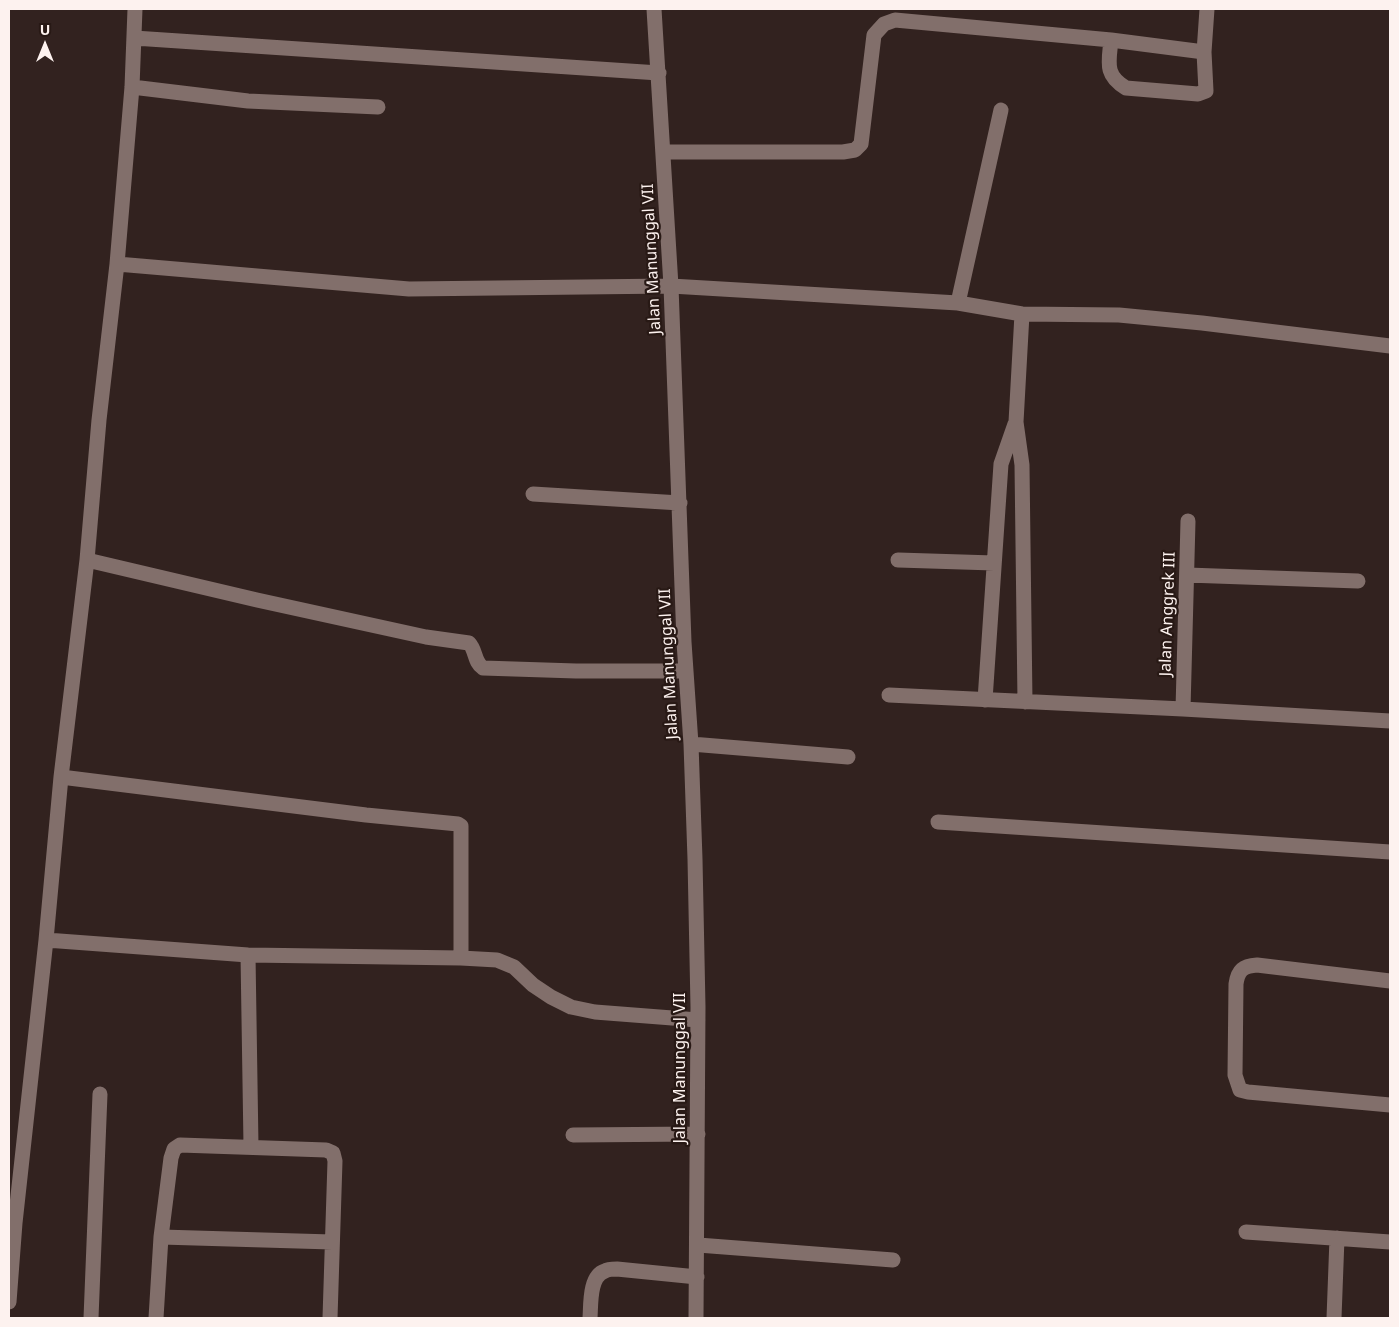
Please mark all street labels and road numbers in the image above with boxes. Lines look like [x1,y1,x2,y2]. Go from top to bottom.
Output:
street label: Jalan Manunggal VII [638,183,666,335]
street label: Jalan Anggrek III [1156,551,1180,677]
street label: Jalan Manunggal VII [655,588,683,740]
street label: Jalan Manunggal VII [670,992,690,1144]

